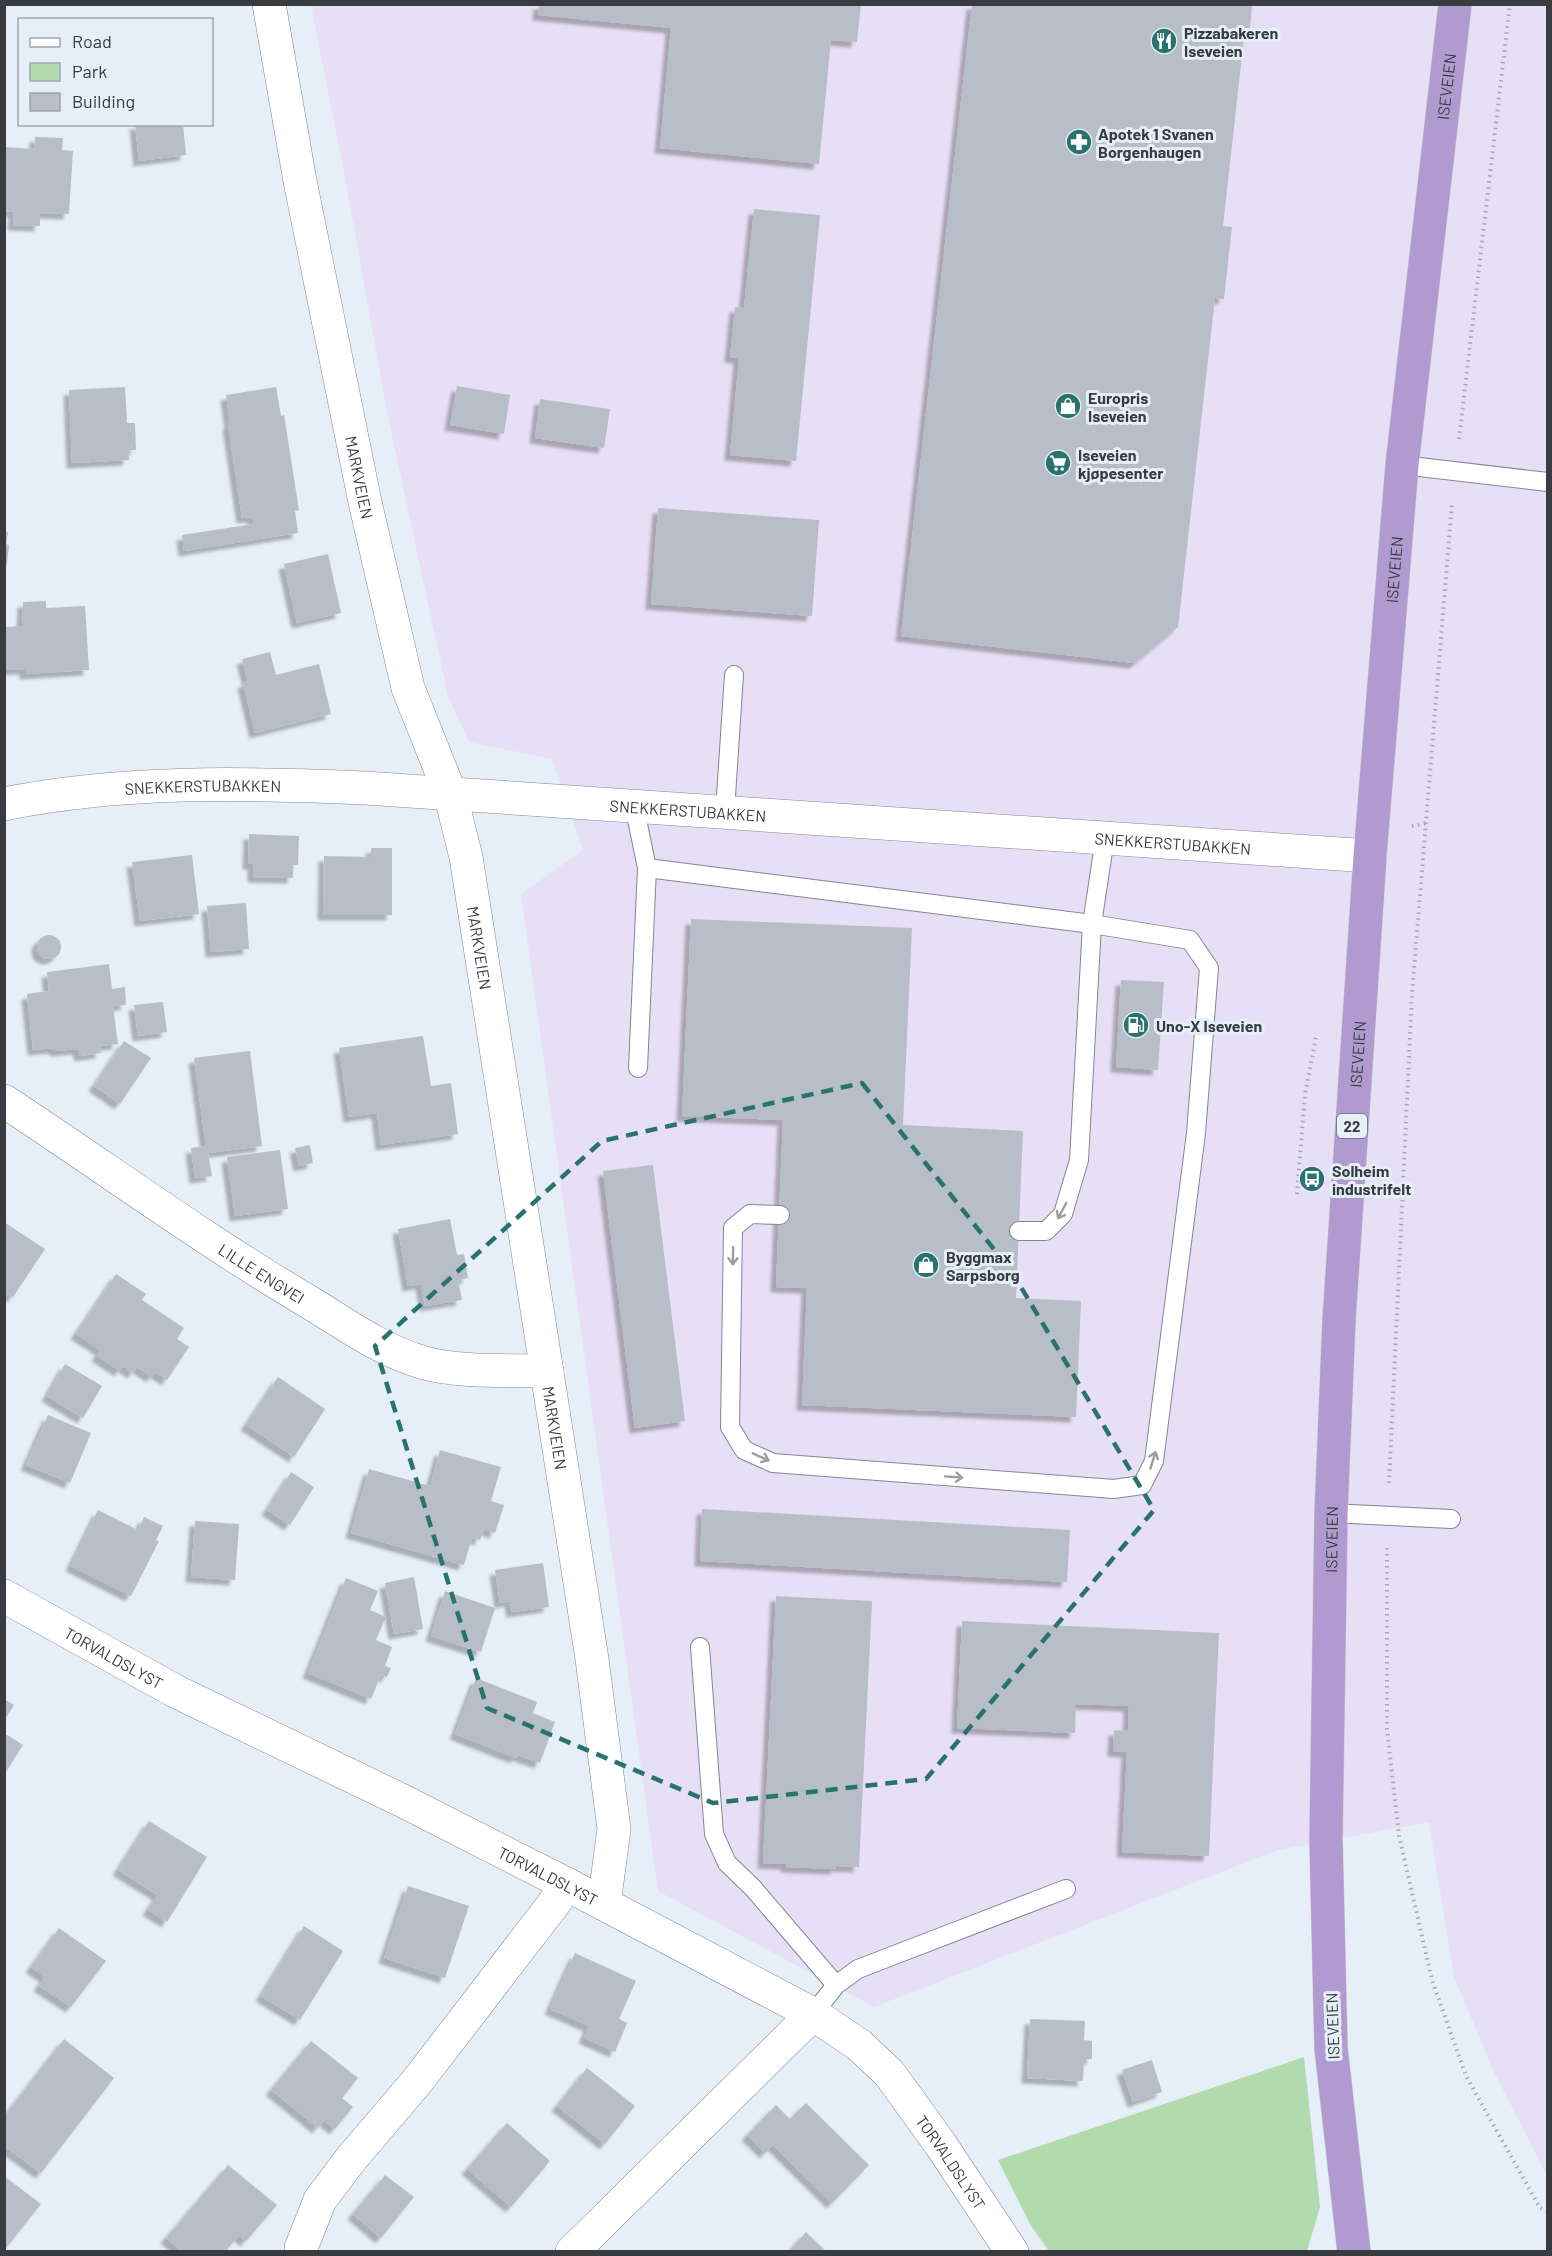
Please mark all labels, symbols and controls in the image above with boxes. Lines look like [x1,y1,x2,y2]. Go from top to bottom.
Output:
legend [18,18,213,126]
place label: Pizzabakeren Iseveien [1184,23,1278,60]
restaurant icon: Pizzabakeren Iseveien [1149,26,1179,56]
text: Road [72,30,112,52]
street label: ISEVEIEN [1432,52,1459,121]
text: Park [72,60,107,82]
text: Building [72,90,135,112]
place label: Apotek 1 Svanen Borgenhaugen [1098,124,1214,161]
pharmacy icon: Apotek 1 Svanen Borgenhaugen [1064,127,1094,157]
place label: Europris Iseveien [1088,388,1148,425]
shop icon: Europris Iseveien [1053,391,1083,421]
street label: MARKVEIEN [342,434,378,521]
place label: Iseveien kjøpesenter [1078,445,1163,482]
supermarket icon: Iseveien kjøpesenter [1043,448,1073,478]
street label: ISEVEIEN [1381,535,1406,604]
street label: SNEKKERSTUBAKKEN [124,775,281,797]
street label: SNEKKERSTUBAKKEN [609,795,767,825]
street label: SNEKKERSTUBAKKEN [1094,828,1252,857]
street label: MARKVEIEN [464,905,496,991]
fuel station icon: Uno-X Iseveien [1121,1010,1151,1040]
place label: Uno-X Iseveien [1156,1016,1262,1035]
street label: ISEVEIEN [1345,1020,1368,1088]
road number: 22 [1337,1114,1367,1138]
place label: Solheim industrifelt [1332,1161,1411,1198]
bus stop icon: Solheim industrifelt [1297,1164,1327,1194]
one-way arrow [1056,1202,1068,1219]
street label: LILLE ENGVEI [215,1239,308,1307]
one-way arrow [727,1245,739,1265]
place label: Byggmax Sarpsborg [946,1247,1020,1284]
shop icon: Byggmax Sarpsborg [911,1250,941,1280]
street label: MARKVEIEN [540,1385,572,1471]
one-way arrow [1148,1451,1159,1470]
one-way arrow [751,1452,770,1463]
one-way arrow [944,1471,964,1482]
street label: ISEVEIEN [1321,1506,1341,1573]
street label: TORVALDSLYST [62,1622,167,1692]
street label: TORVALDSLYST [495,1842,602,1909]
street label: ISEVEIEN [1321,1992,1343,2060]
street label: TORVALDSLYST [913,2111,990,2213]

